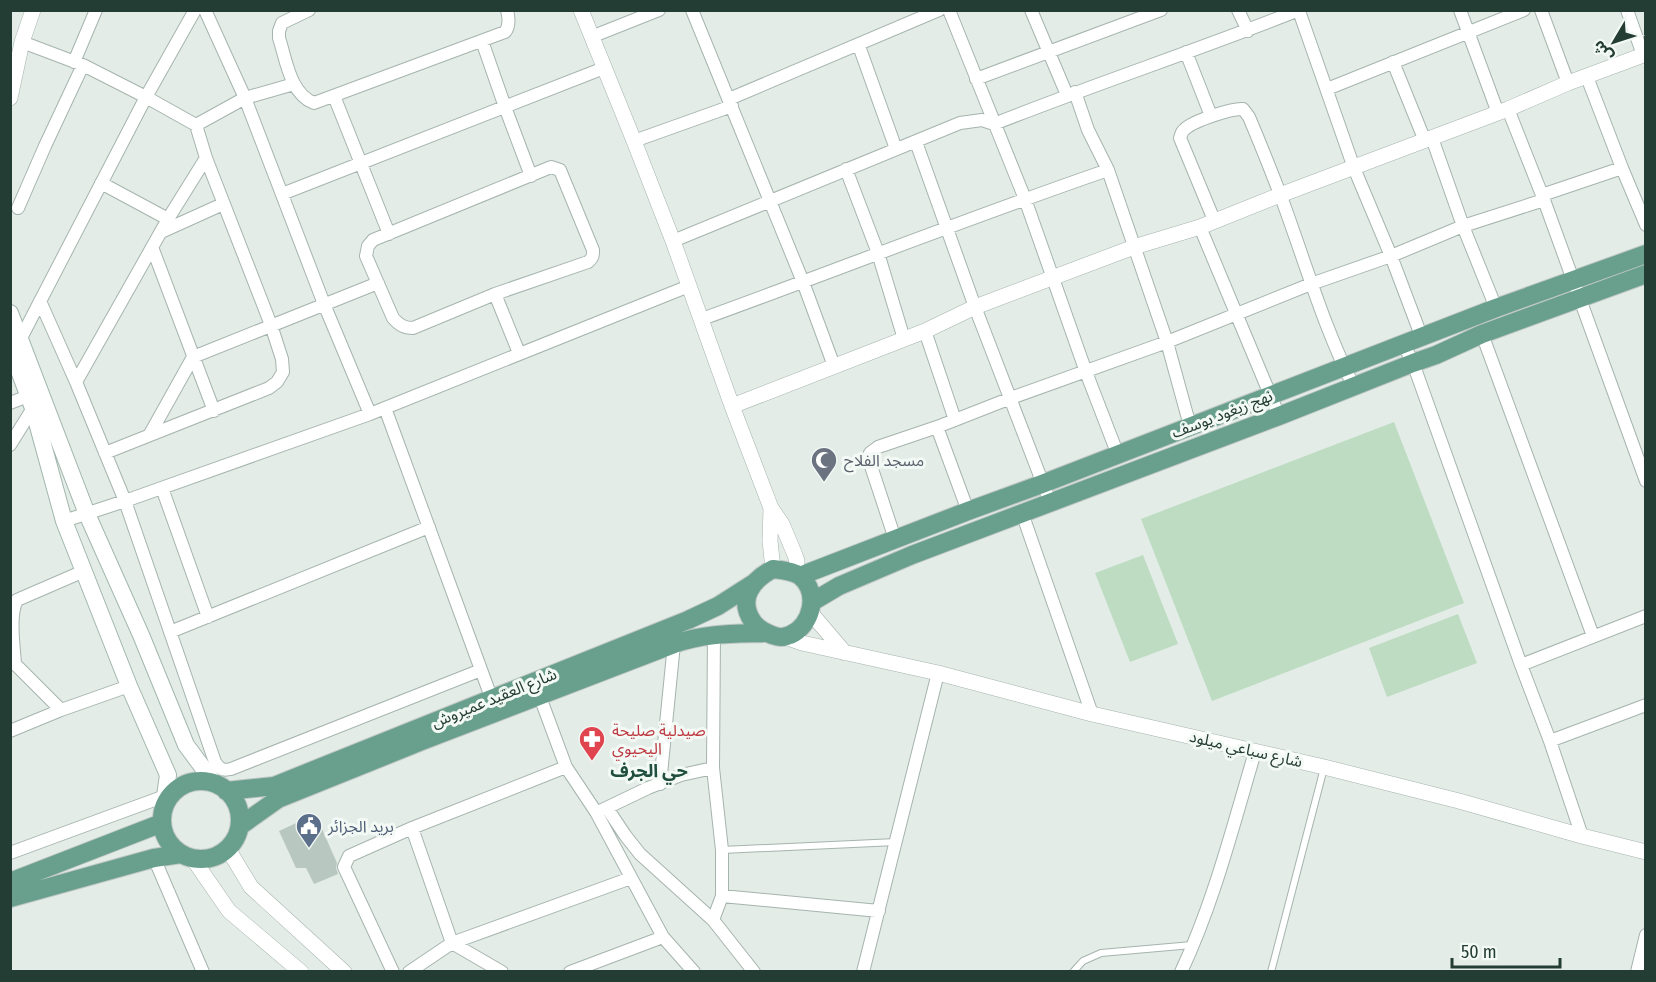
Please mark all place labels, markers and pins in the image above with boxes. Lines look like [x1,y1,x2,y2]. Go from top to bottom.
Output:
mosque icon: مسجد الفلاح [809,445,839,483]
place label: مسجد الفلاح [844,451,924,473]
place label: صيدلية صليحة اليحيوي [612,721,706,760]
pharmacy icon: صيدلية صليحة اليحيوي [577,724,607,762]
public building icon: بريد الجزائر [294,811,324,849]
place label: بريد الجزائر [327,817,394,836]

